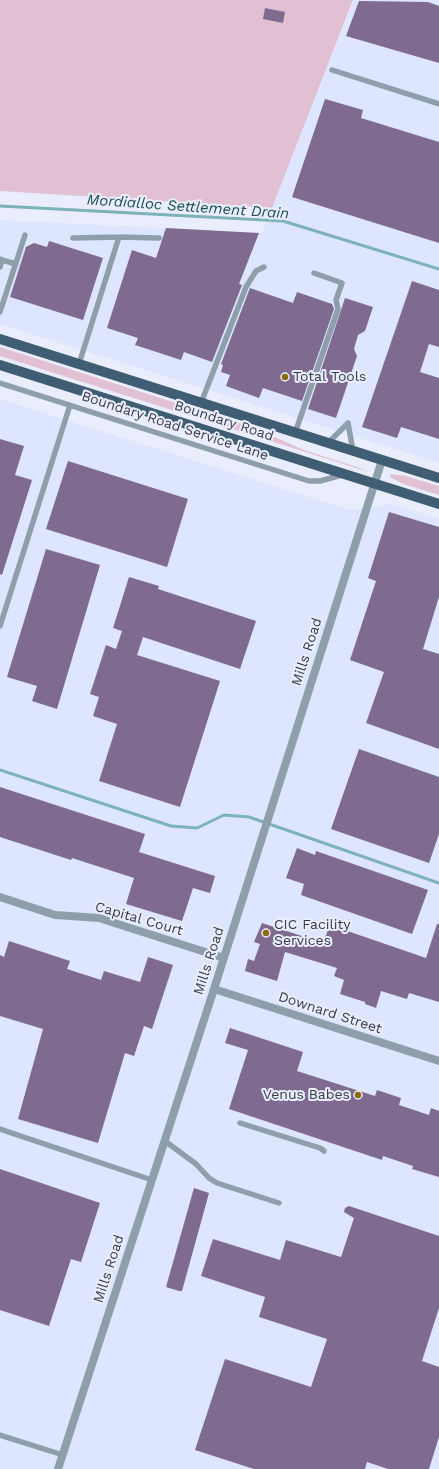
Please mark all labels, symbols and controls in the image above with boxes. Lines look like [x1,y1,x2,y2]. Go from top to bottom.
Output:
water label: Mordialloc Settlement Drain [86,191,290,223]
place label: Total Tools [293,369,366,385]
marker: Total Tools [280,372,290,382]
street label: Boundary Road Service Lane [79,388,271,464]
street label: Boundary Road [172,397,276,445]
street label: Mills Road [288,616,326,688]
street label: Capital Court [93,898,185,940]
place label: CIC Facility Services [274,917,351,950]
street label: Mills Road [190,925,228,997]
marker: CIC Facility Services [261,928,271,938]
street label: Downard Street [276,988,384,1038]
place label: Venus Babes [263,1087,350,1103]
marker: Venus Babes [353,1090,363,1100]
street label: Mills Road [90,1233,128,1305]

